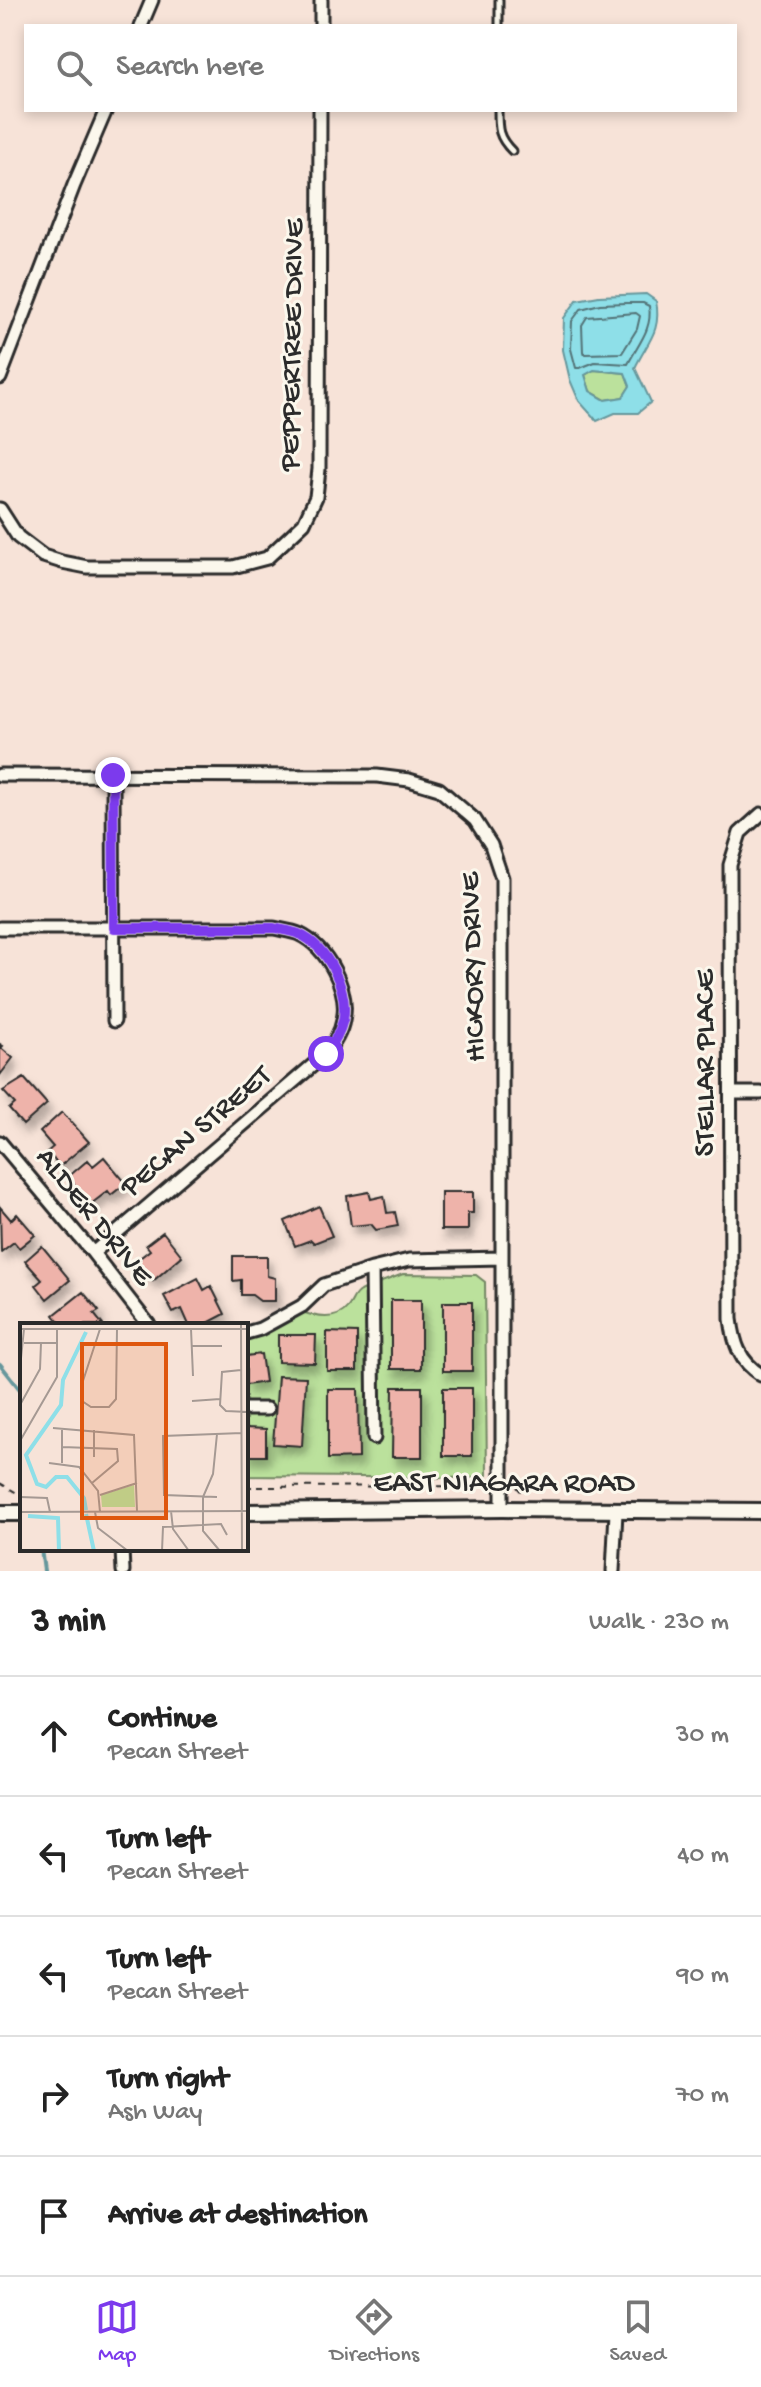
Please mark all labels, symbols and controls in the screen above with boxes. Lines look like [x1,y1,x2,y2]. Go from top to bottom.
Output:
search box [24,24,737,112]
icon: search [52,46,96,90]
text: Search here [116,51,264,86]
street label: PEPPERTREE DRIVE [274,217,314,472]
route end [95,757,131,793]
street label: HICKORY DRIVE [454,870,496,1062]
street label: STELLAR PLACE [690,968,725,1156]
route start [308,1036,344,1072]
street label: PECAN STREET [114,1059,281,1207]
street label: ALDER DRIVE [27,1142,160,1295]
inset map [20,1323,248,1551]
street label: EAST NIAGARA ROAD [373,1468,635,1503]
text: 3 min [32,1603,105,1643]
text: Walk · 230 m [589,1608,729,1639]
text: Continue [108,1703,217,1738]
icon: ahead [32,1714,76,1758]
text: 30 m [676,1721,729,1752]
text: Pecan Street [108,1738,247,1769]
text: Turn left [108,1823,209,1858]
icon: left [32,1834,76,1878]
text: 40 m [677,1841,729,1872]
text: Pecan Street [108,1858,247,1889]
text: Turn left [108,1943,209,1978]
icon: left [32,1954,76,1998]
text: 90 m [677,1961,729,1992]
text: Pecan Street [108,1978,247,2009]
text: Turn right [108,2063,228,2098]
icon: right [32,2074,76,2118]
text: 70 m [676,2081,729,2112]
text: Ash Way [108,2098,202,2129]
icon: arrive [32,2194,76,2238]
text: Arrive at destination [108,2199,368,2234]
tab: Map [95,2295,139,2369]
tab: Directions [330,2295,419,2369]
tab: Saved [609,2295,666,2369]

